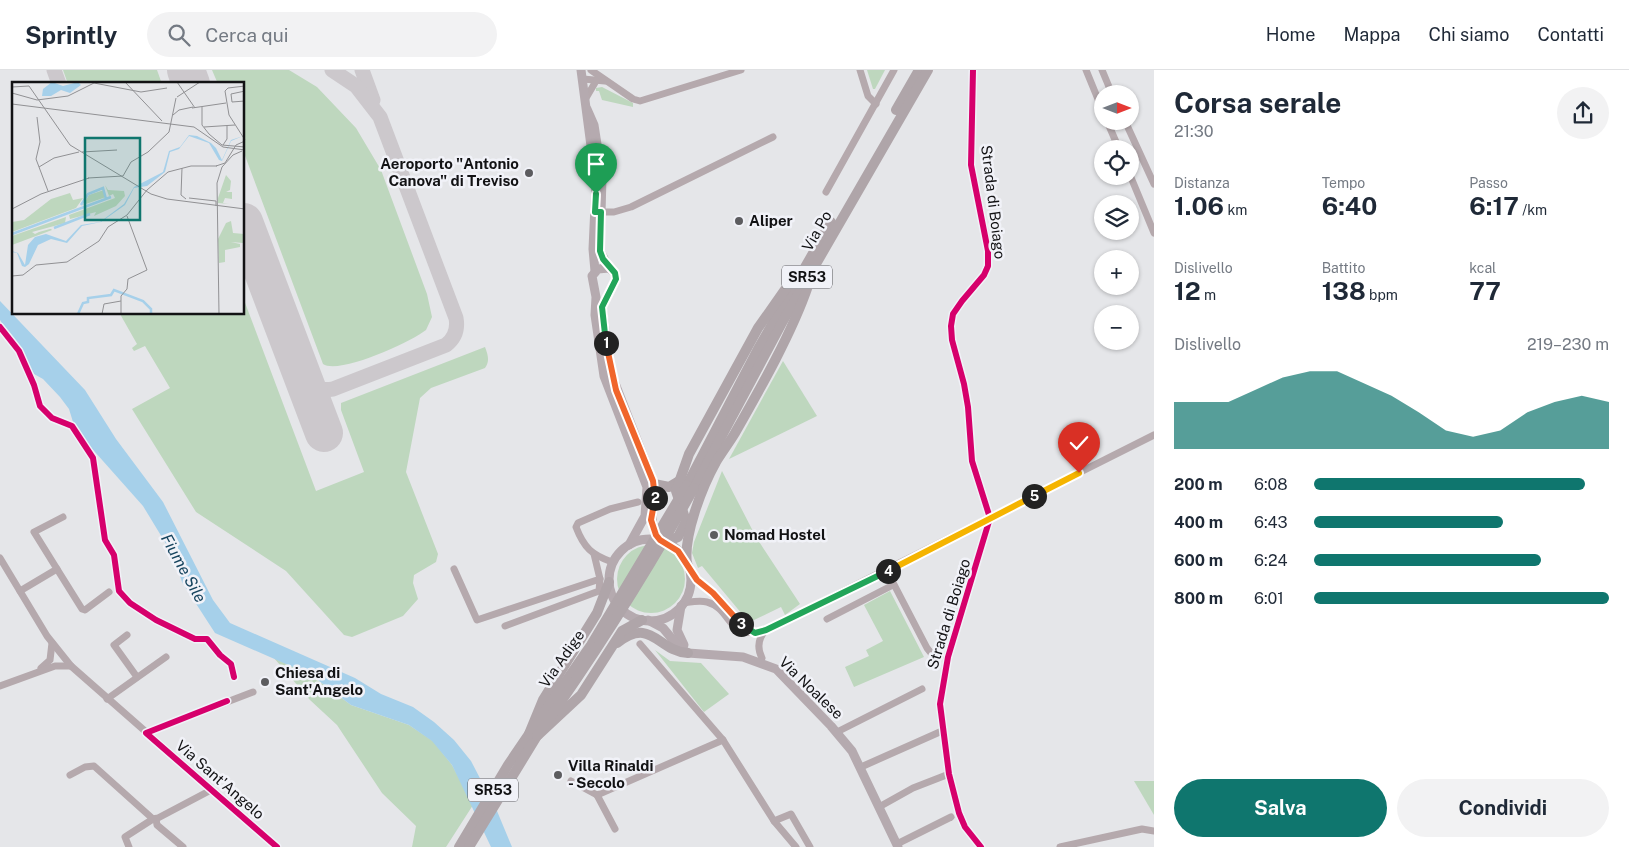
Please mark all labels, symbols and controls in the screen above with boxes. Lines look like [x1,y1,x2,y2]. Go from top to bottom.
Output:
search box [147,12,497,57]
text: Sprintly [25,21,117,49]
icon: search [165,21,193,49]
text: Cerca qui [205,24,289,46]
text: Home [1266,24,1315,45]
text: Mappa [1343,24,1401,45]
text: Chi siamo [1429,24,1509,45]
text: Contatti [1537,24,1604,45]
inset map [12,82,245,315]
north arrow [1094,85,1139,130]
map controls [1094,85,1139,350]
text: Corsa serale [1174,86,1341,119]
button: share [1557,87,1609,139]
text: 21:30 [1174,122,1213,141]
button: locate [1094,140,1139,185]
pin [575,143,617,194]
street label: Strada di Boiago [978,144,1009,260]
icon: arrive [582,150,610,178]
place label: Aeroporto "Antonio Canova" di Treviso [380,155,519,189]
marker: Aeroporto "Antonio Canova" di Treviso [523,167,535,179]
text: Distanza [1174,175,1230,191]
text: Tempo [1322,175,1365,191]
text: Passo [1469,175,1508,191]
text: 1.06 [1174,191,1224,221]
text: 6:40 [1322,191,1377,221]
text: 6:17 [1469,191,1519,221]
button: layers [1094,195,1139,240]
text: km [1224,202,1247,218]
text: /km [1519,202,1547,218]
street label: Via Po [798,208,835,254]
place label: Aliper [749,212,793,229]
marker: Aliper [733,215,745,227]
button: + [1094,250,1139,295]
text: Dislivello [1174,260,1233,276]
text: Battito [1322,260,1365,276]
text: kcal [1469,260,1496,276]
road number: SR53 [782,266,832,288]
text: 12 [1174,276,1201,306]
text: 138 [1322,276,1366,306]
text: 77 [1469,276,1501,306]
text: m [1201,287,1216,303]
text: bpm [1366,287,1398,303]
button: − [1094,305,1139,350]
pin: 1 [594,330,618,356]
text: 1 [604,335,610,351]
text: Dislivello [1174,335,1241,354]
text: 219–230 m [1527,335,1609,354]
pin [1058,422,1100,473]
icon: check [1065,429,1093,457]
text: 200 m [1174,475,1223,494]
text: 6:08 [1254,475,1288,494]
pin: 5 [1022,484,1046,508]
pin: 2 [642,486,668,510]
text: 5 [1030,488,1039,504]
text: 2 [651,490,660,506]
text: 400 m [1174,513,1223,532]
text: 6:43 [1254,513,1288,532]
place label: Nomad Hostel [724,526,826,543]
marker: Nomad Hostel [708,529,720,541]
water label: Fiume Sile [157,531,210,606]
text: 600 m [1174,551,1223,570]
text: 6:24 [1254,551,1287,570]
street label: Strada di Boiago [924,557,973,671]
pin: 4 [876,558,900,584]
text: 4 [884,563,893,579]
text: 800 m [1174,589,1223,608]
text: 6:01 [1254,589,1284,608]
pin: 3 [728,612,754,636]
text: 3 [737,616,746,632]
street label: Via Adige [536,627,588,691]
street label: Via Noalese [776,653,847,722]
place label: Chiesa di Sant'Angelo [275,664,364,698]
marker: Chiesa di Sant'Angelo [259,676,271,688]
street label: Via Sant'Angelo [173,737,268,822]
place label: Villa Rinaldi - Secolo [568,757,654,791]
marker: Villa Rinaldi - Secolo [552,769,564,781]
road number: SR53 [468,778,518,802]
button: Salva [1174,779,1387,837]
button: Condividi [1397,779,1609,837]

